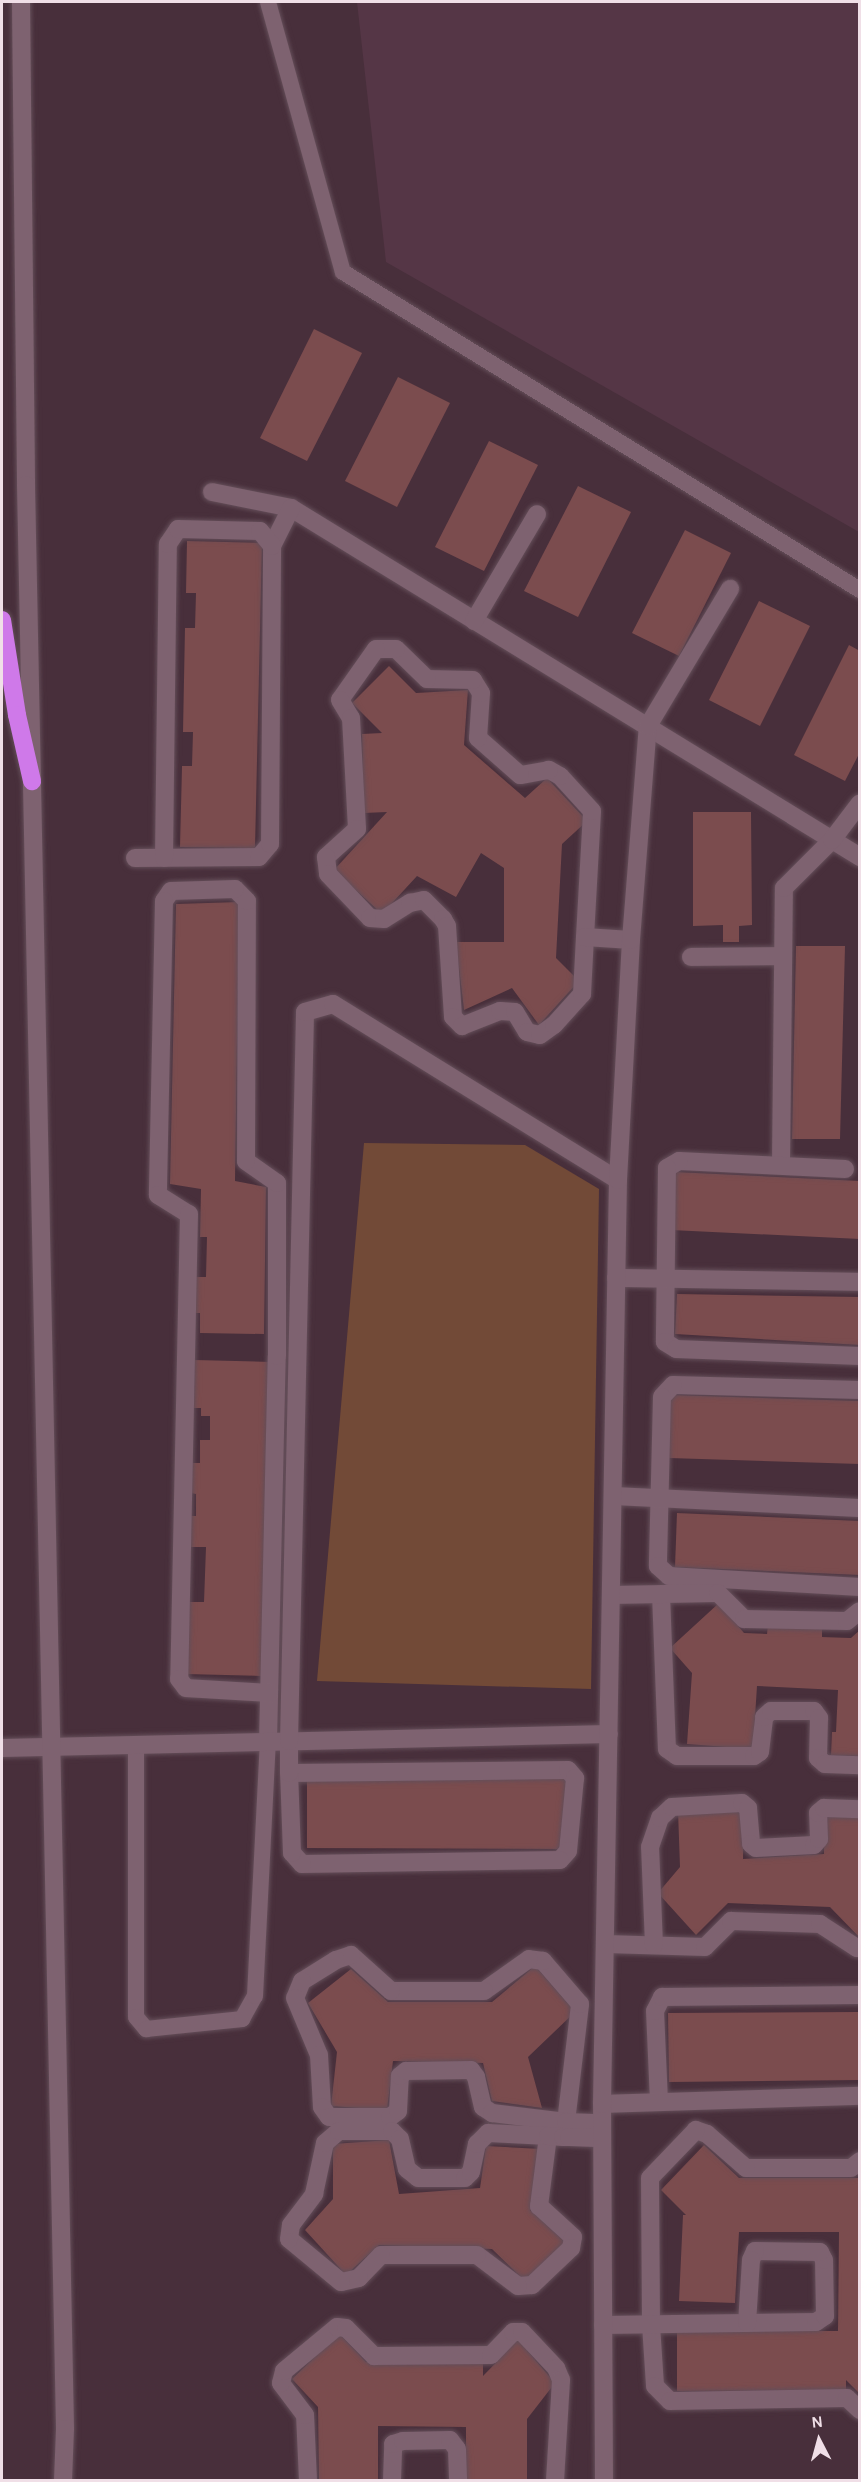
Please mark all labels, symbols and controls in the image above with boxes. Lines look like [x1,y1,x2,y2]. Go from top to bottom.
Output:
north arrow [789,2410,849,2470]
text: N [810,2412,824,2432]

